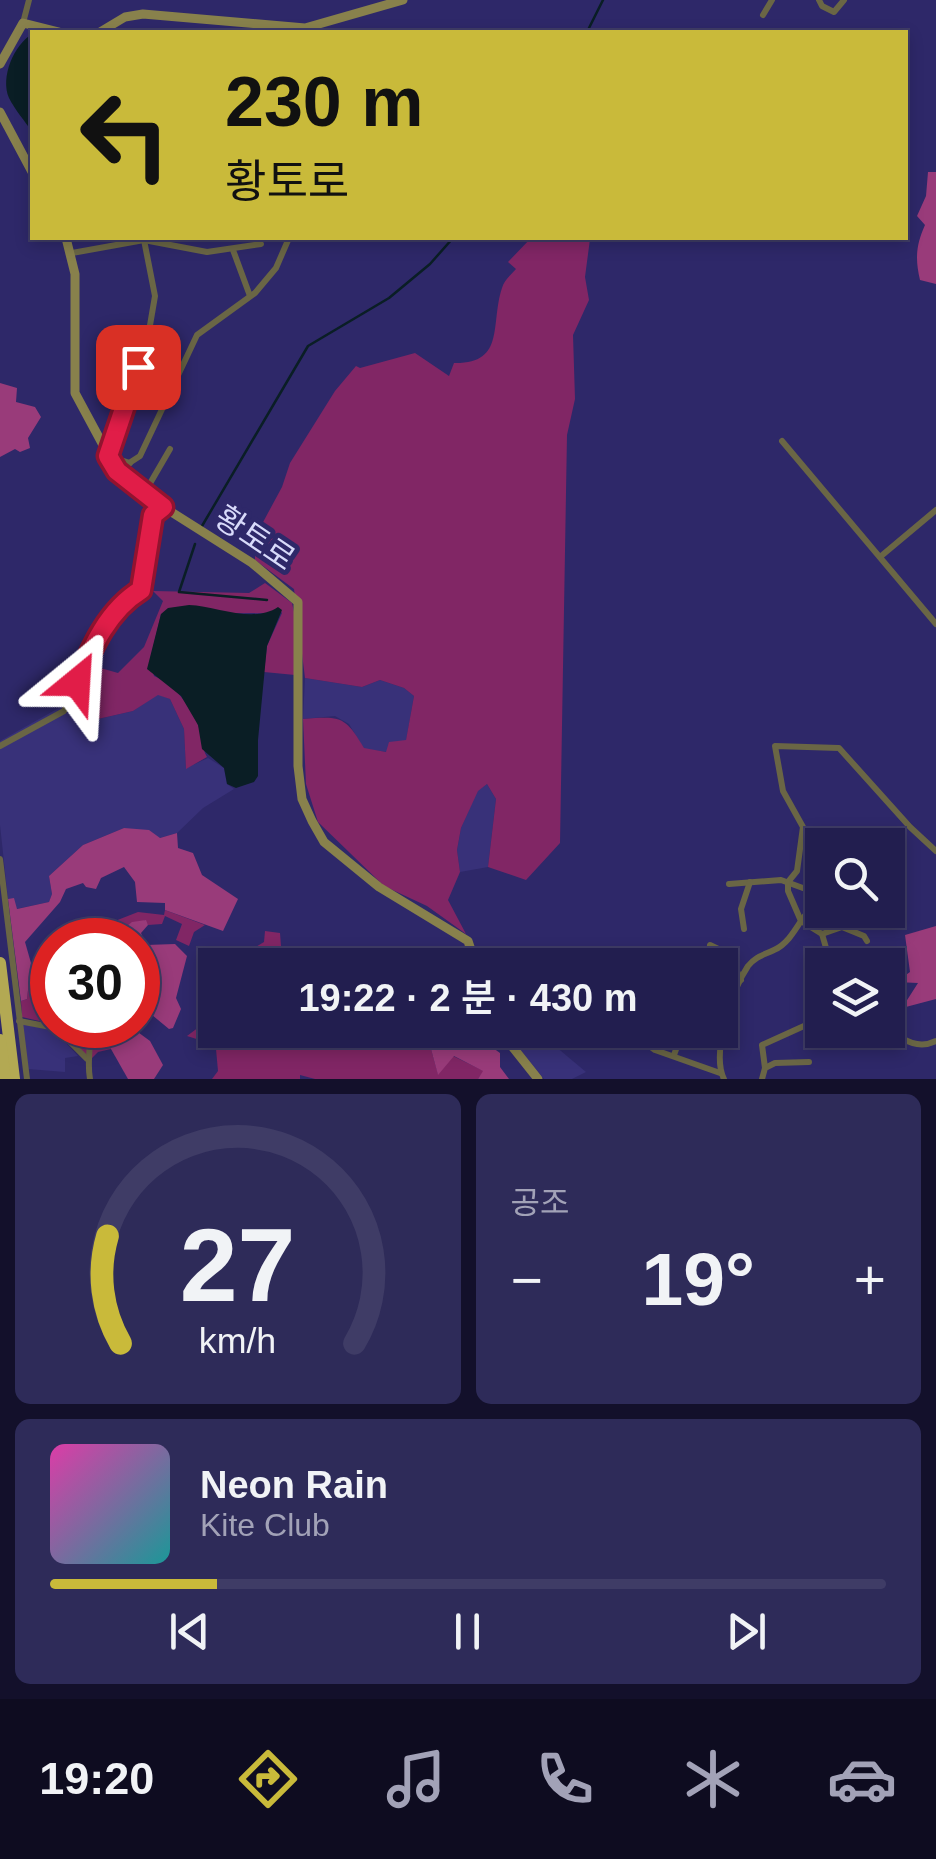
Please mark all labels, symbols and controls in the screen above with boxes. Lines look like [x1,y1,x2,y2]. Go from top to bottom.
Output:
text: 230 m [225,63,423,141]
icon: left [60,70,190,200]
text: 황토로 [225,156,349,207]
pin [96,325,181,410]
icon: arrive [111,340,166,395]
street label: 황토로 [208,498,302,578]
position arrow [25,630,129,734]
map controls [805,828,905,1048]
button: search [805,828,905,928]
speed limit sign: 30 [30,918,160,1048]
button: layers [805,948,905,1048]
text: 19:22 · 2 분 · 430 m [298,977,638,1019]
text: 공조 [511,1185,569,1221]
text: 27 [180,1207,296,1323]
text: 19° [642,1237,755,1321]
text: − [511,1249,543,1311]
text: + [854,1249,886,1311]
text: km/h [199,1321,276,1361]
text: Neon Rain [200,1464,388,1506]
text: Kite Club [200,1507,330,1543]
icon: previous [162,1604,217,1659]
icon: pause [440,1604,495,1659]
icon: next [719,1604,774,1659]
icon: directions [233,1744,303,1814]
icon: music [381,1744,451,1814]
icon: phone [530,1744,600,1814]
icon: climate [678,1744,748,1814]
icon: car [827,1744,897,1814]
text: 19:20 [39,1753,154,1804]

